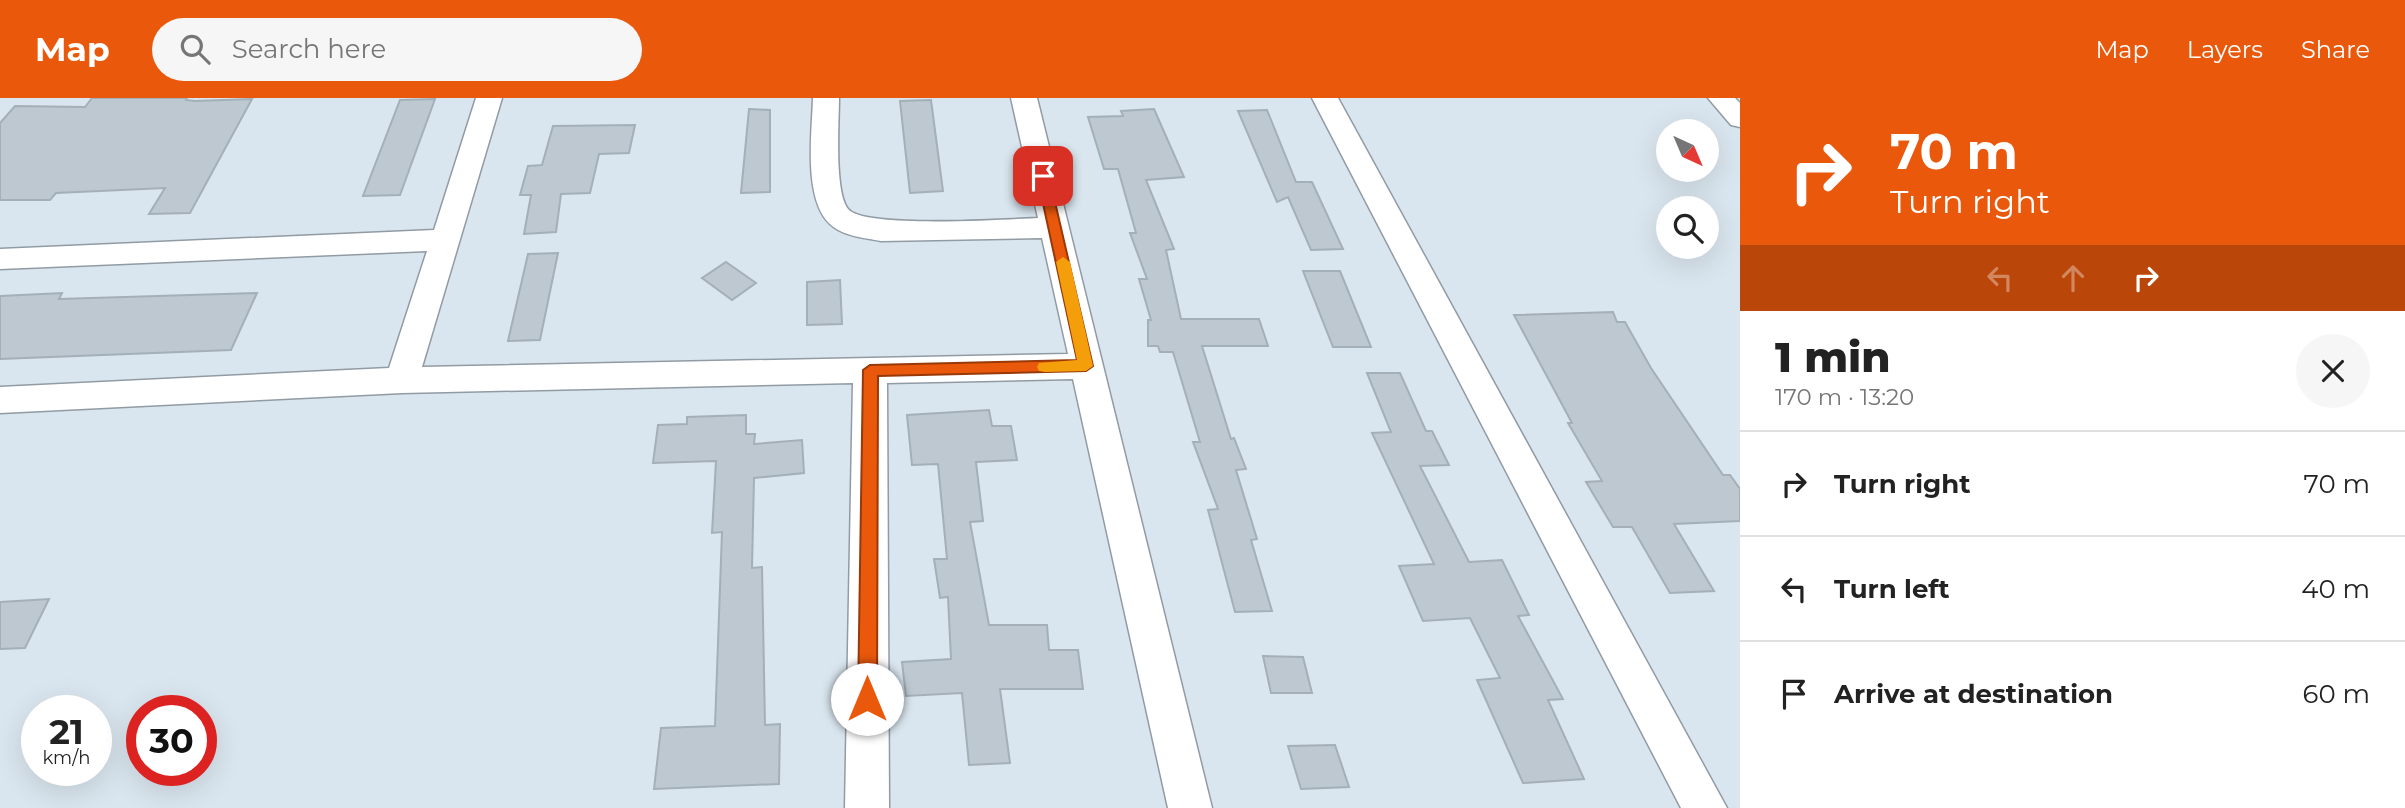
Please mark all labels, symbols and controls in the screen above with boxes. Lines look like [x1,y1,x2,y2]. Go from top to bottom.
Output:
search box [152,18,642,81]
text: Map [35,29,110,69]
icon: search [176,30,214,68]
text: Search here [232,33,386,65]
text: Map [2095,35,2149,64]
text: Layers [2187,35,2263,64]
text: Share [2301,35,2370,64]
north arrow [1656,119,1718,182]
map controls [1656,119,1719,259]
text: 70 m [1890,122,2018,181]
icon: right [1775,126,1866,217]
pin [1013,146,1073,206]
icon: arrive [1024,157,1062,195]
text: Turn right [1890,182,2050,221]
button: search [1656,196,1719,259]
icon: left [1981,259,2019,297]
icon: ahead [2054,259,2092,297]
icon: right [2127,259,2165,297]
text: 1 min [1775,331,1891,383]
button: close [2296,334,2370,408]
text: 170 m · 13:20 [1775,383,1914,411]
icon: right [1775,465,1813,503]
text: Turn right [1834,468,1970,500]
text: 70 m [2304,468,2370,500]
icon: left [1775,570,1813,608]
text: Turn left [1834,573,1950,605]
text: 40 m [2301,573,2370,605]
position arrow [830,662,904,736]
icon: arrive [1775,675,1813,713]
text: Arrive at destination [1834,678,2113,710]
text: 60 m [2303,678,2370,710]
speed limit sign: 30 [126,695,217,786]
text: 21 [49,710,84,753]
text: km/h [42,747,91,769]

